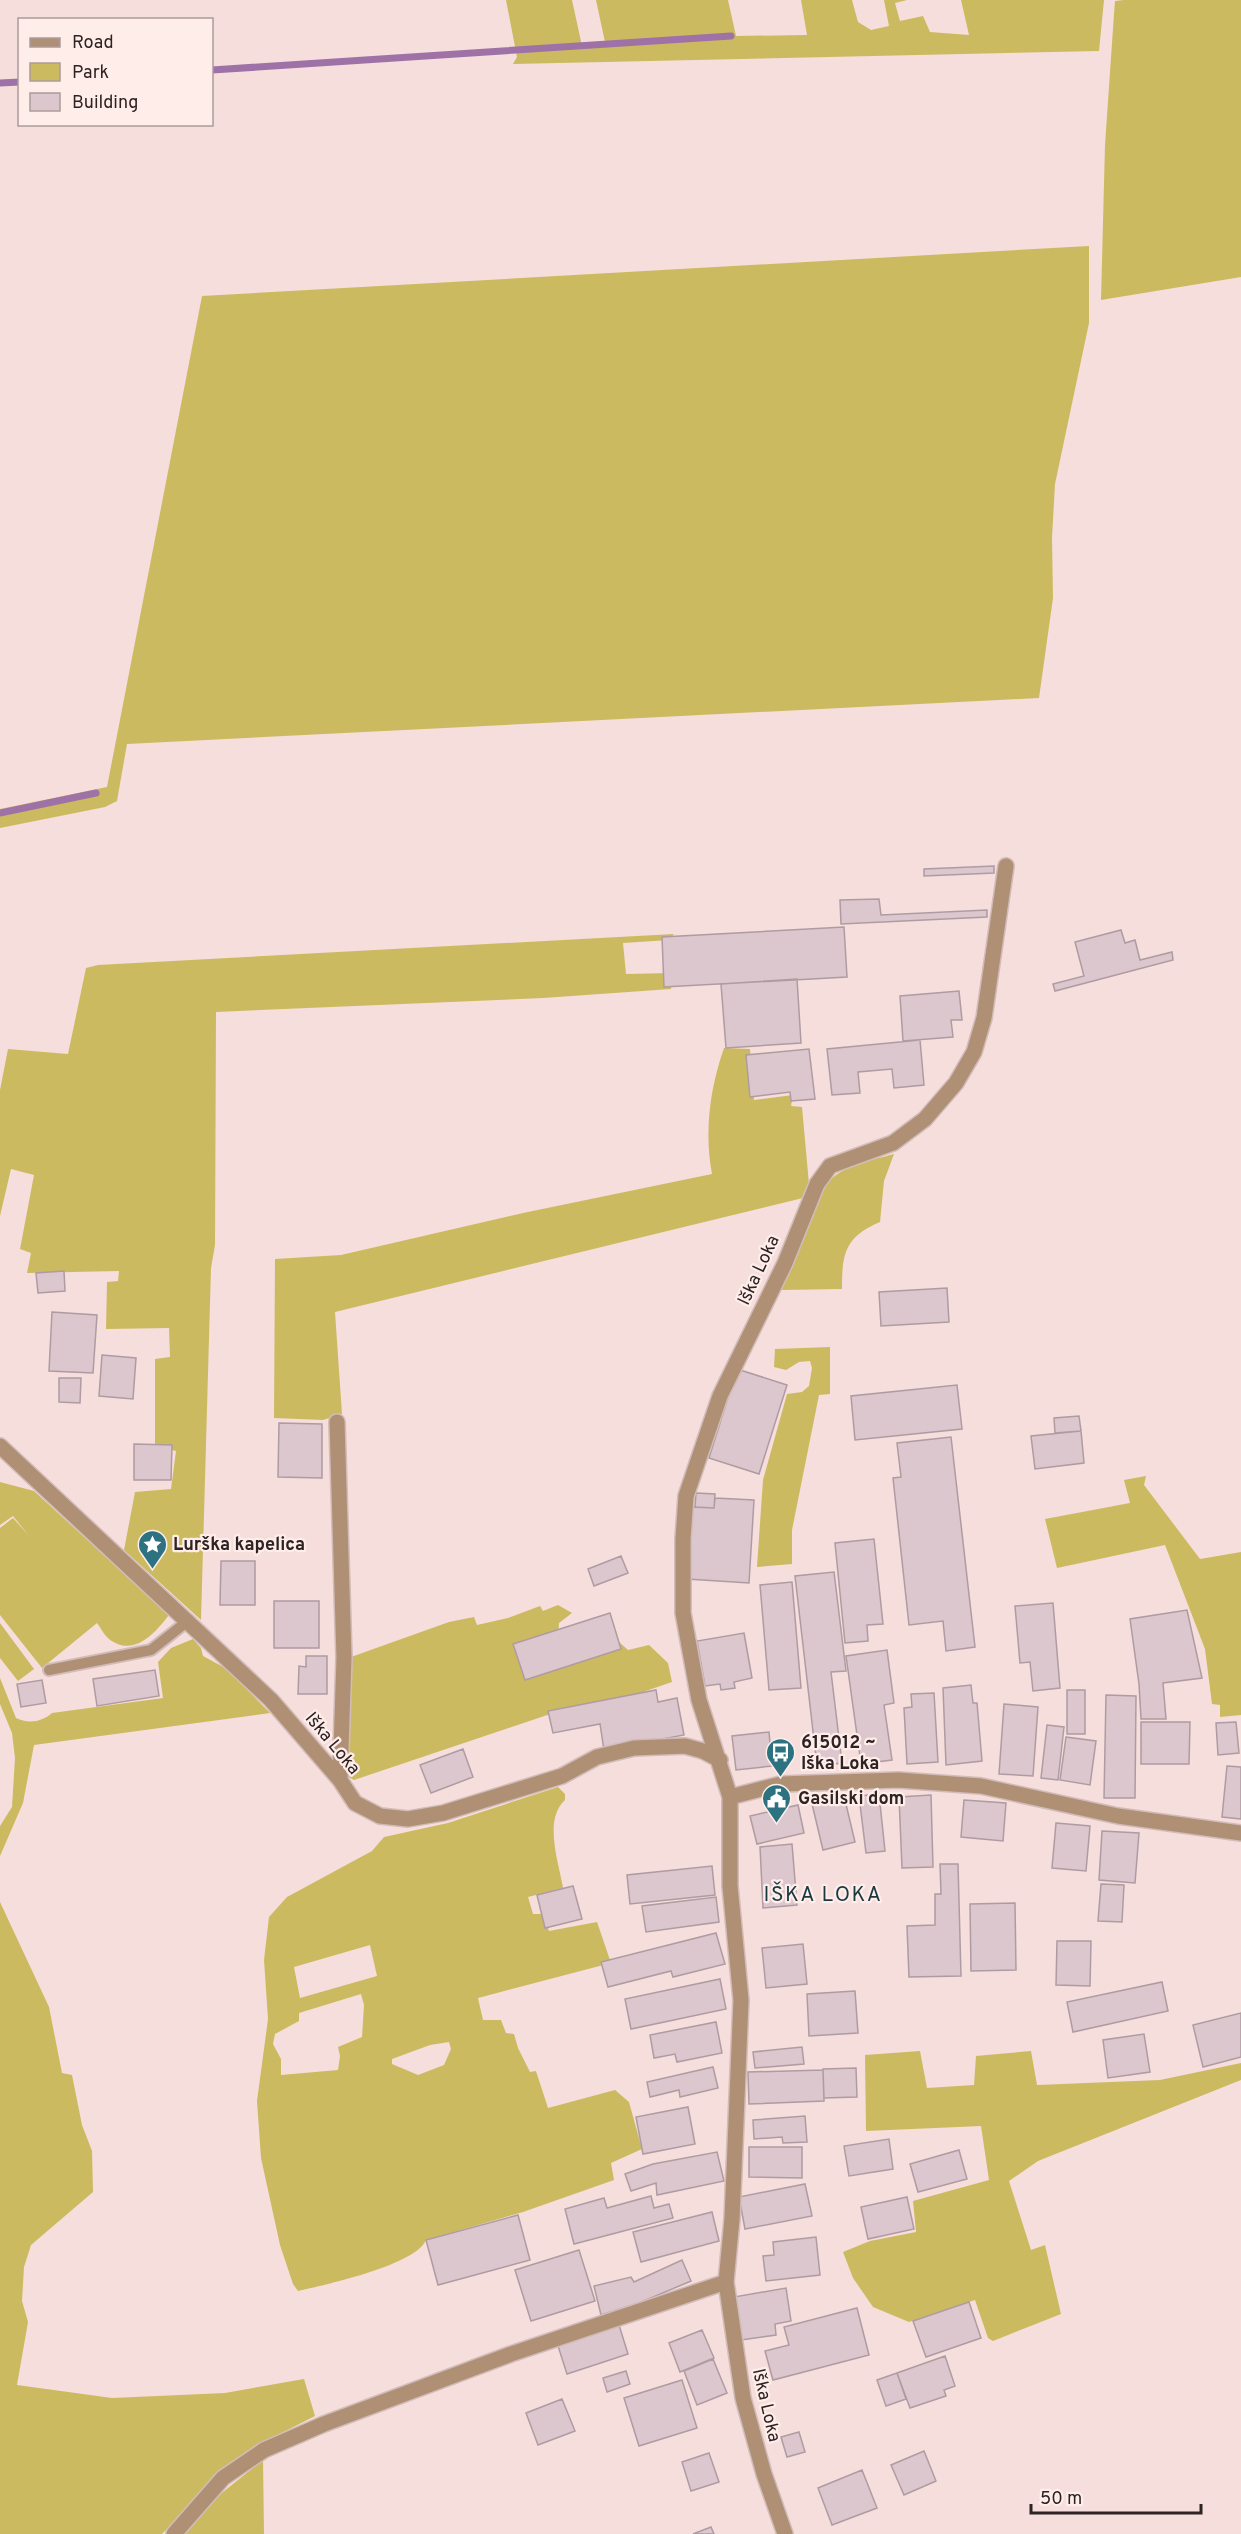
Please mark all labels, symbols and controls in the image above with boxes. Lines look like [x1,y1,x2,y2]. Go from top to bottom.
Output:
legend [18,18,213,126]
text: Road [72,32,114,55]
text: Park [72,62,109,85]
text: Building [72,92,138,115]
street label: Iška Loka [733,1232,786,1309]
place icon: Lurška kapelica [136,1528,168,1570]
place label: Lurška kapelica [173,1534,305,1557]
street label: Iška Loka [299,1708,365,1780]
place label: 615012 ~ Iška Loka [801,1732,879,1776]
bus stop icon: 615012 ~ Iška Loka [764,1736,796,1778]
public building icon: Gasilski dom [761,1782,793,1824]
place label: Gasilski dom [798,1788,904,1811]
district label: IŠKA LOKA [763,1881,883,1909]
street label: Iška Loka [746,2366,785,2444]
scale bar [1031,2477,1200,2515]
text: 50 m [1040,2488,1082,2511]

